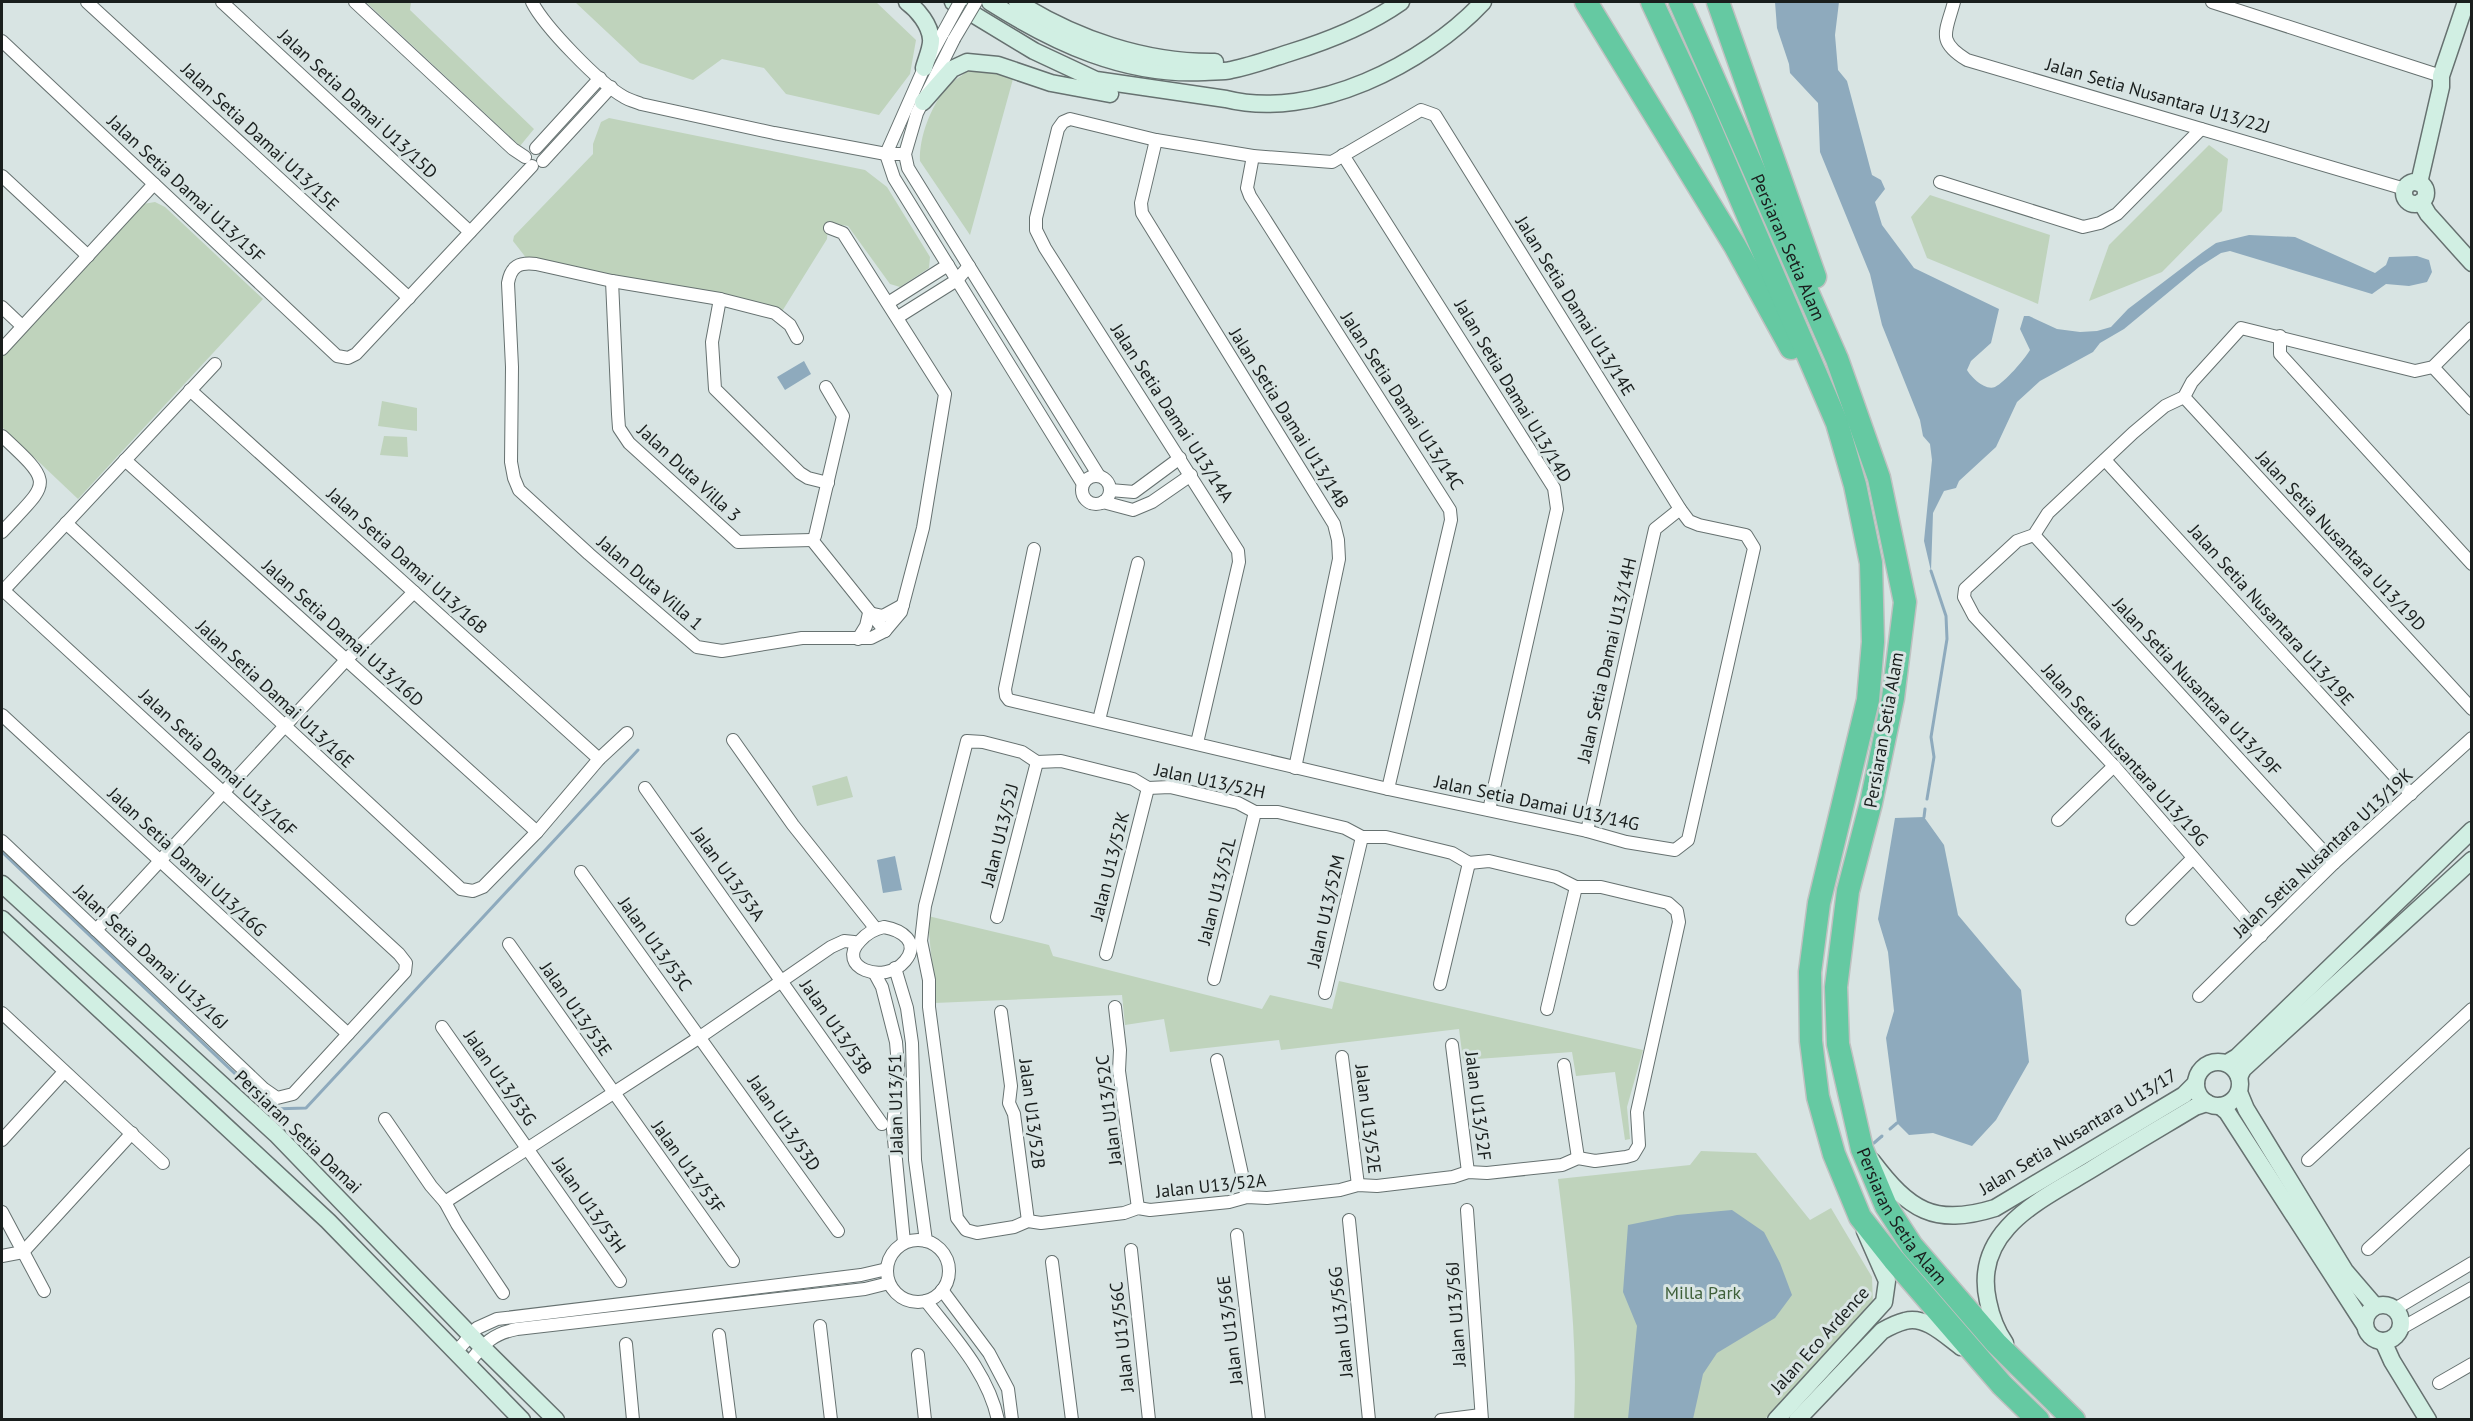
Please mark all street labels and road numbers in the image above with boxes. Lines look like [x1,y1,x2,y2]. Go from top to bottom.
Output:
street label: Jalan Setia Damai U13/15D [273,23,443,183]
street label: Jalan Setia Nusantara U13/22J [2042,52,2273,139]
street label: Jalan Setia Damai U13/15E [176,57,344,216]
street label: Jalan Setia Damai U13/15F [102,109,270,268]
street label: Persiaran Setia Alam [1746,170,1831,324]
street label: Jalan Setia Damai U13/14E [1510,211,1640,400]
street label: Jalan Setia Damai U13/14D [1449,294,1577,486]
street label: Jalan Setia Damai U13/14C [1336,306,1469,494]
street label: Jalan Setia Damai U13/14A [1106,318,1239,507]
street label: Jalan Setia Damai U13/14B [1224,323,1354,512]
street label: Jalan Duta Villa 3 [632,418,746,526]
street label: Jalan Setia Nusantara U13/19D [2251,445,2431,636]
street label: Jalan Setia Damai U13/16B [322,482,492,639]
street label: Jalan Setia Nusantara U13/19E [2183,518,2359,710]
street label: Jalan Duta Villa 1 [592,530,708,635]
street label: Jalan Setia Damai U13/16D [257,553,429,711]
street label: Jalan Setia Damai U13/14H [1571,555,1641,766]
street label: Jalan Setia Nusantara U13/19F [2108,592,2286,781]
street label: Jalan Setia Damai U13/16E [191,614,359,773]
street label: Persiaran Setia Alam [1858,650,1909,810]
street label: Jalan Setia Nusantara U13/19G [2037,658,2213,851]
street label: Jalan Setia Damai U13/16F [134,683,302,842]
street label: Jalan U13/52H [1152,757,1267,803]
street label: Jalan Setia Nusantara U13/19K [2227,763,2417,943]
street label: Jalan Setia Damai U13/14G [1432,769,1642,835]
street label: Jalan Setia Damai U13/16G [102,781,271,941]
street label: Jalan U13/52J [975,781,1023,890]
street label: Jalan U13/52K [1085,809,1134,924]
street label: Jalan U13/53A [686,821,771,926]
street label: Jalan U13/52L [1192,835,1241,948]
street label: Jalan U13/52M [1301,852,1350,970]
street label: Jalan Setia Damai U13/16J [69,878,233,1034]
street label: Jalan U13/53C [613,891,697,995]
street label: Jalan U13/53E [535,956,617,1060]
street label: Jalan U13/53B [795,974,878,1079]
street label: Jalan U13/53G [458,1025,542,1130]
street label: Jalan U13/52F [1460,1049,1497,1162]
street label: Jalan U13/51 [883,1054,908,1155]
street label: Jalan U13/52C [1090,1054,1127,1167]
street label: Jalan U13/52B [1014,1057,1051,1170]
street label: Jalan U13/52E [1350,1062,1387,1175]
street label: Jalan Setia Nusantara U13/17 [1974,1063,2181,1200]
street label: Persiaran Setia Damai [230,1065,367,1198]
street label: Jalan U13/53D [742,1069,826,1175]
street label: Jalan U13/53F [646,1115,730,1218]
street label: Persiaran Setia Alam [1852,1144,1953,1290]
street label: Jalan U13/53H [547,1151,631,1257]
street label: Jalan U13/52A [1154,1168,1268,1203]
street label: Jalan U13/56J [1440,1261,1471,1369]
street label: Jalan U13/56G [1323,1265,1358,1380]
street label: Jalan U13/56E [1211,1274,1248,1387]
street label: Jalan U13/56C [1104,1281,1139,1394]
street label: Jalan Eco Ardence [1765,1281,1874,1399]

